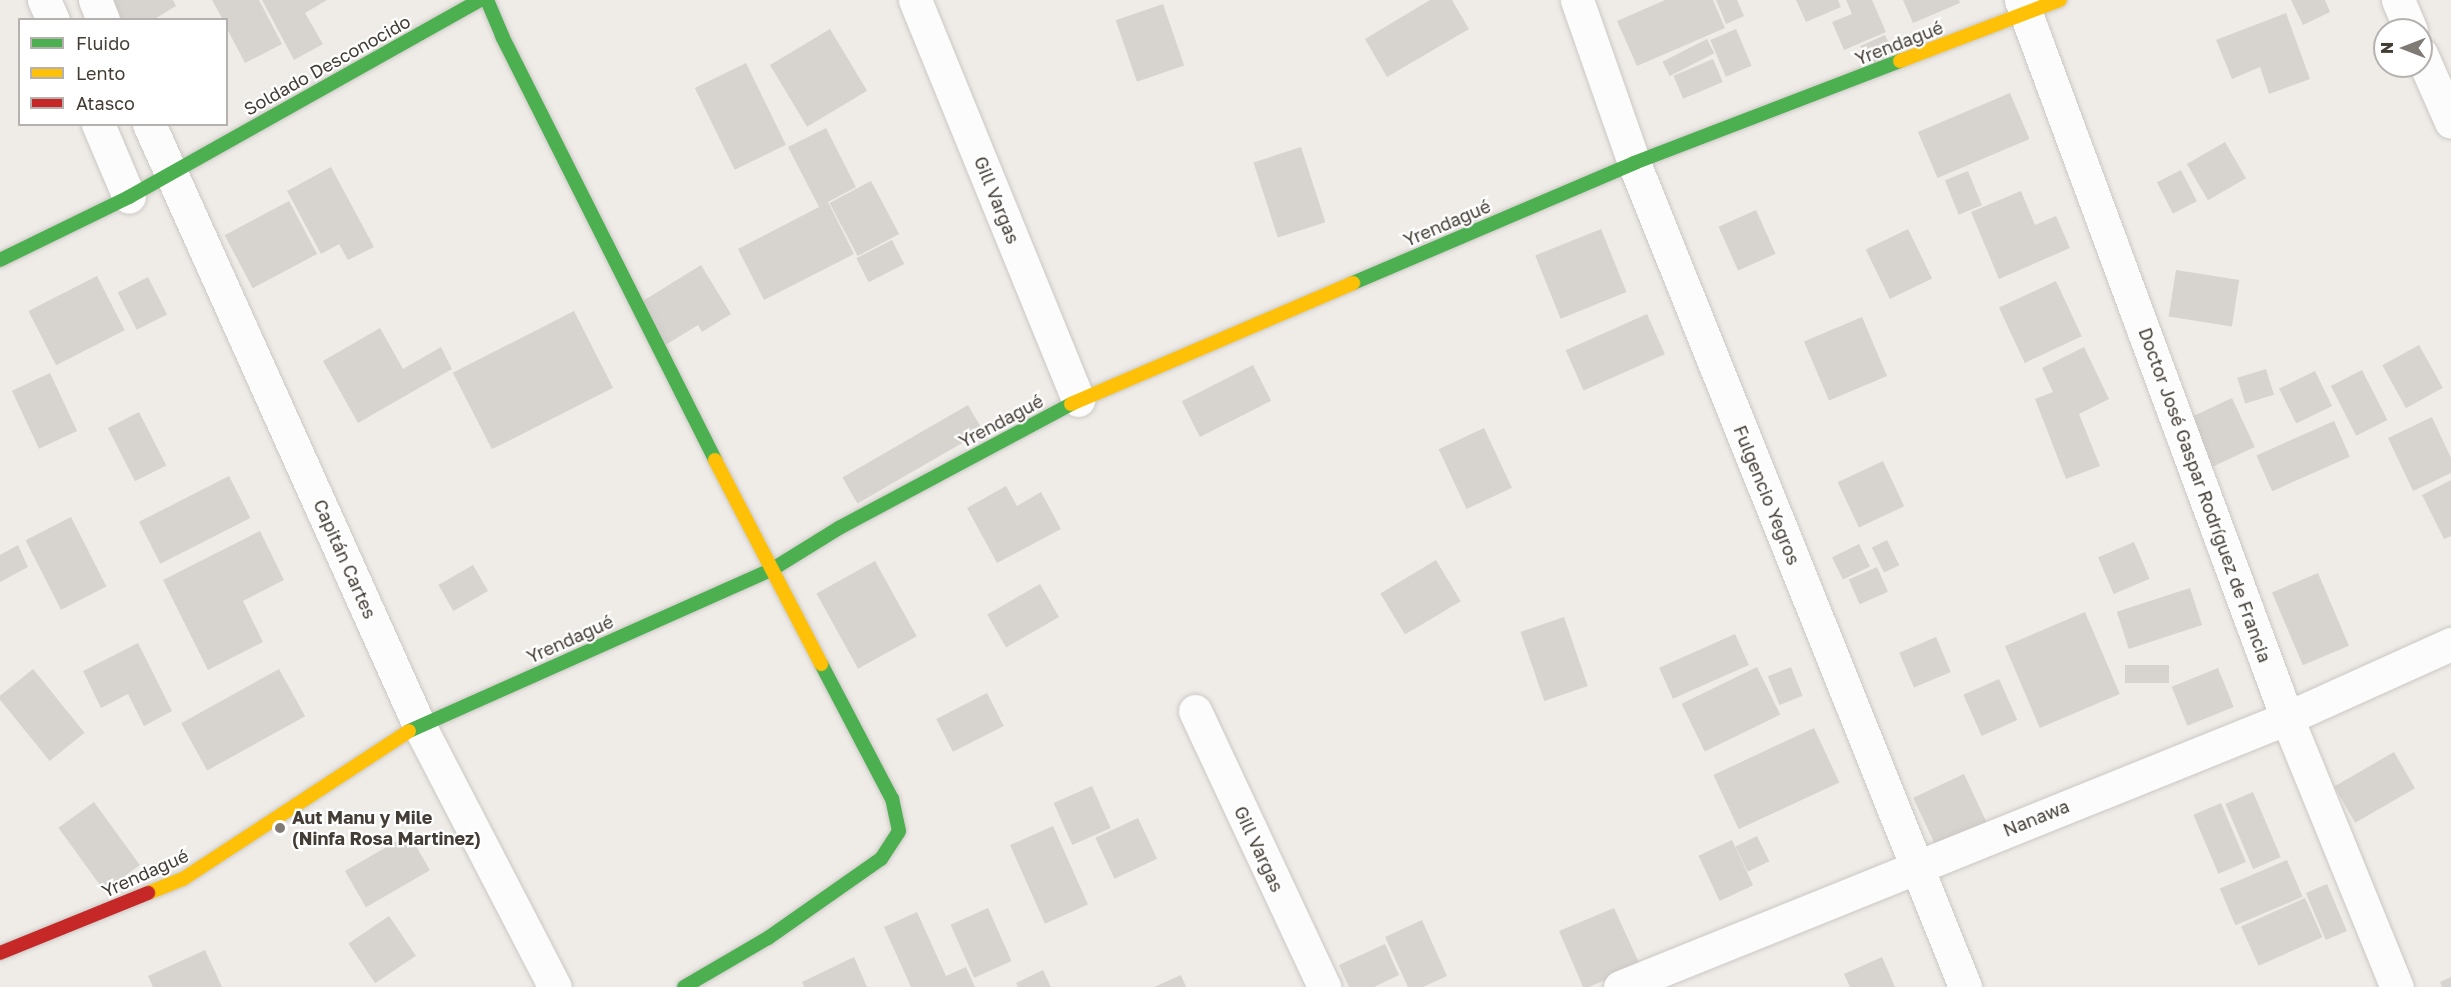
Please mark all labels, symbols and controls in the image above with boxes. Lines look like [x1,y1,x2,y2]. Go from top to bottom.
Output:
street label: Soldado Desconocido [240,10,414,120]
street label: Yrendagué [1852,16,1946,70]
legend [18,18,228,126]
north arrow [2373,18,2433,78]
text: Fluido [76,32,130,54]
text: N [2377,42,2397,54]
text: Lento [76,62,125,84]
text: Atasco [76,92,135,114]
street label: Gill Vargas [970,153,1024,247]
street label: Yrendagué [1400,195,1494,251]
street label: Doctor José Gaspar Rodríguez de Francia [2134,325,2276,665]
street label: Yrendagué [955,390,1047,452]
street label: Fulgencio Yegros [1729,422,1805,568]
street label: Capitán Cartes [309,496,381,622]
street label: Yrendagué [523,610,617,668]
street label: Nanawa [2000,795,2072,841]
street label: Gill Vargas [1230,803,1288,895]
place label: Aut Manu y Mile (Ninfa Rosa Martinez) [292,807,481,850]
marker: Aut Manu y Mile (Ninfa Rosa Martinez) [273,821,287,835]
street label: Yrendagué [98,844,192,902]

